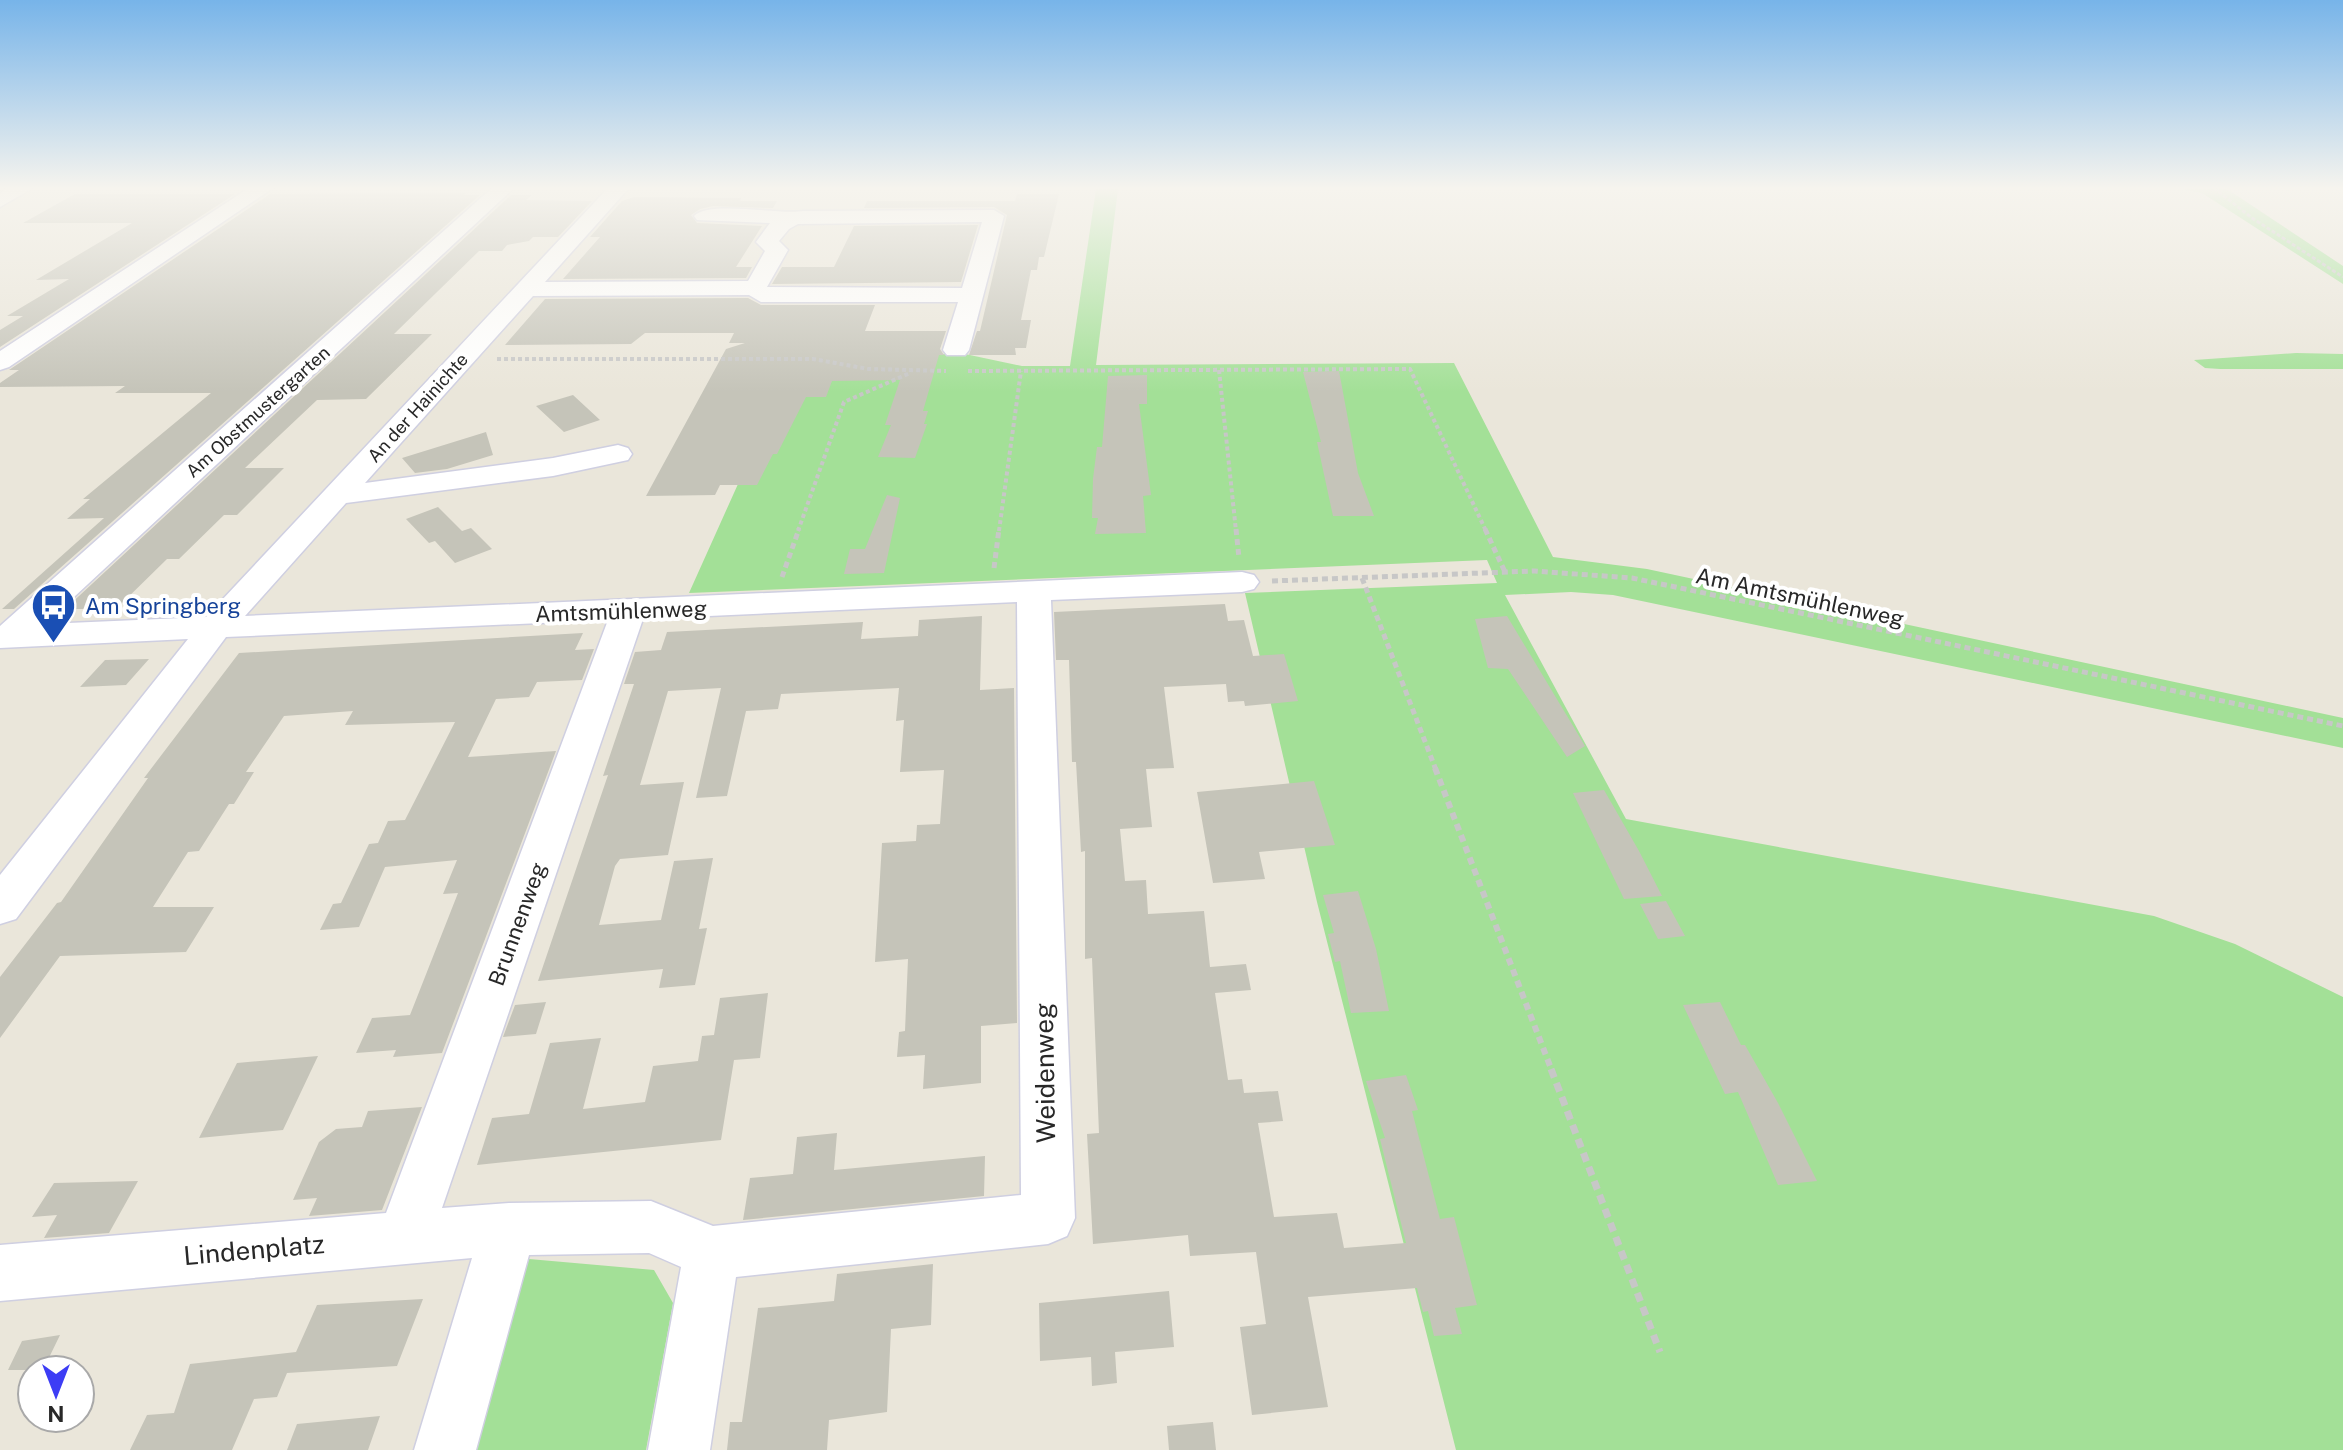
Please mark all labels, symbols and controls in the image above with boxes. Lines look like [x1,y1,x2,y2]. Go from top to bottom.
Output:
street label: Am Obstmustergarten [182,342,334,482]
street label: An der Hainichte [363,349,472,466]
street label: Am Amtsmühlenweg [1693,562,1907,632]
bus stop icon: Am Springberg [30,582,78,645]
place label: Am Springberg [85,593,241,619]
street label: Amtsmühlenweg [534,595,708,627]
street label: Brunnenweg [483,859,551,989]
street label: Weidenweg [1028,1003,1061,1143]
street label: Lindenplatz [182,1228,326,1271]
north arrow [16,1354,96,1434]
text: N [47,1401,65,1427]

